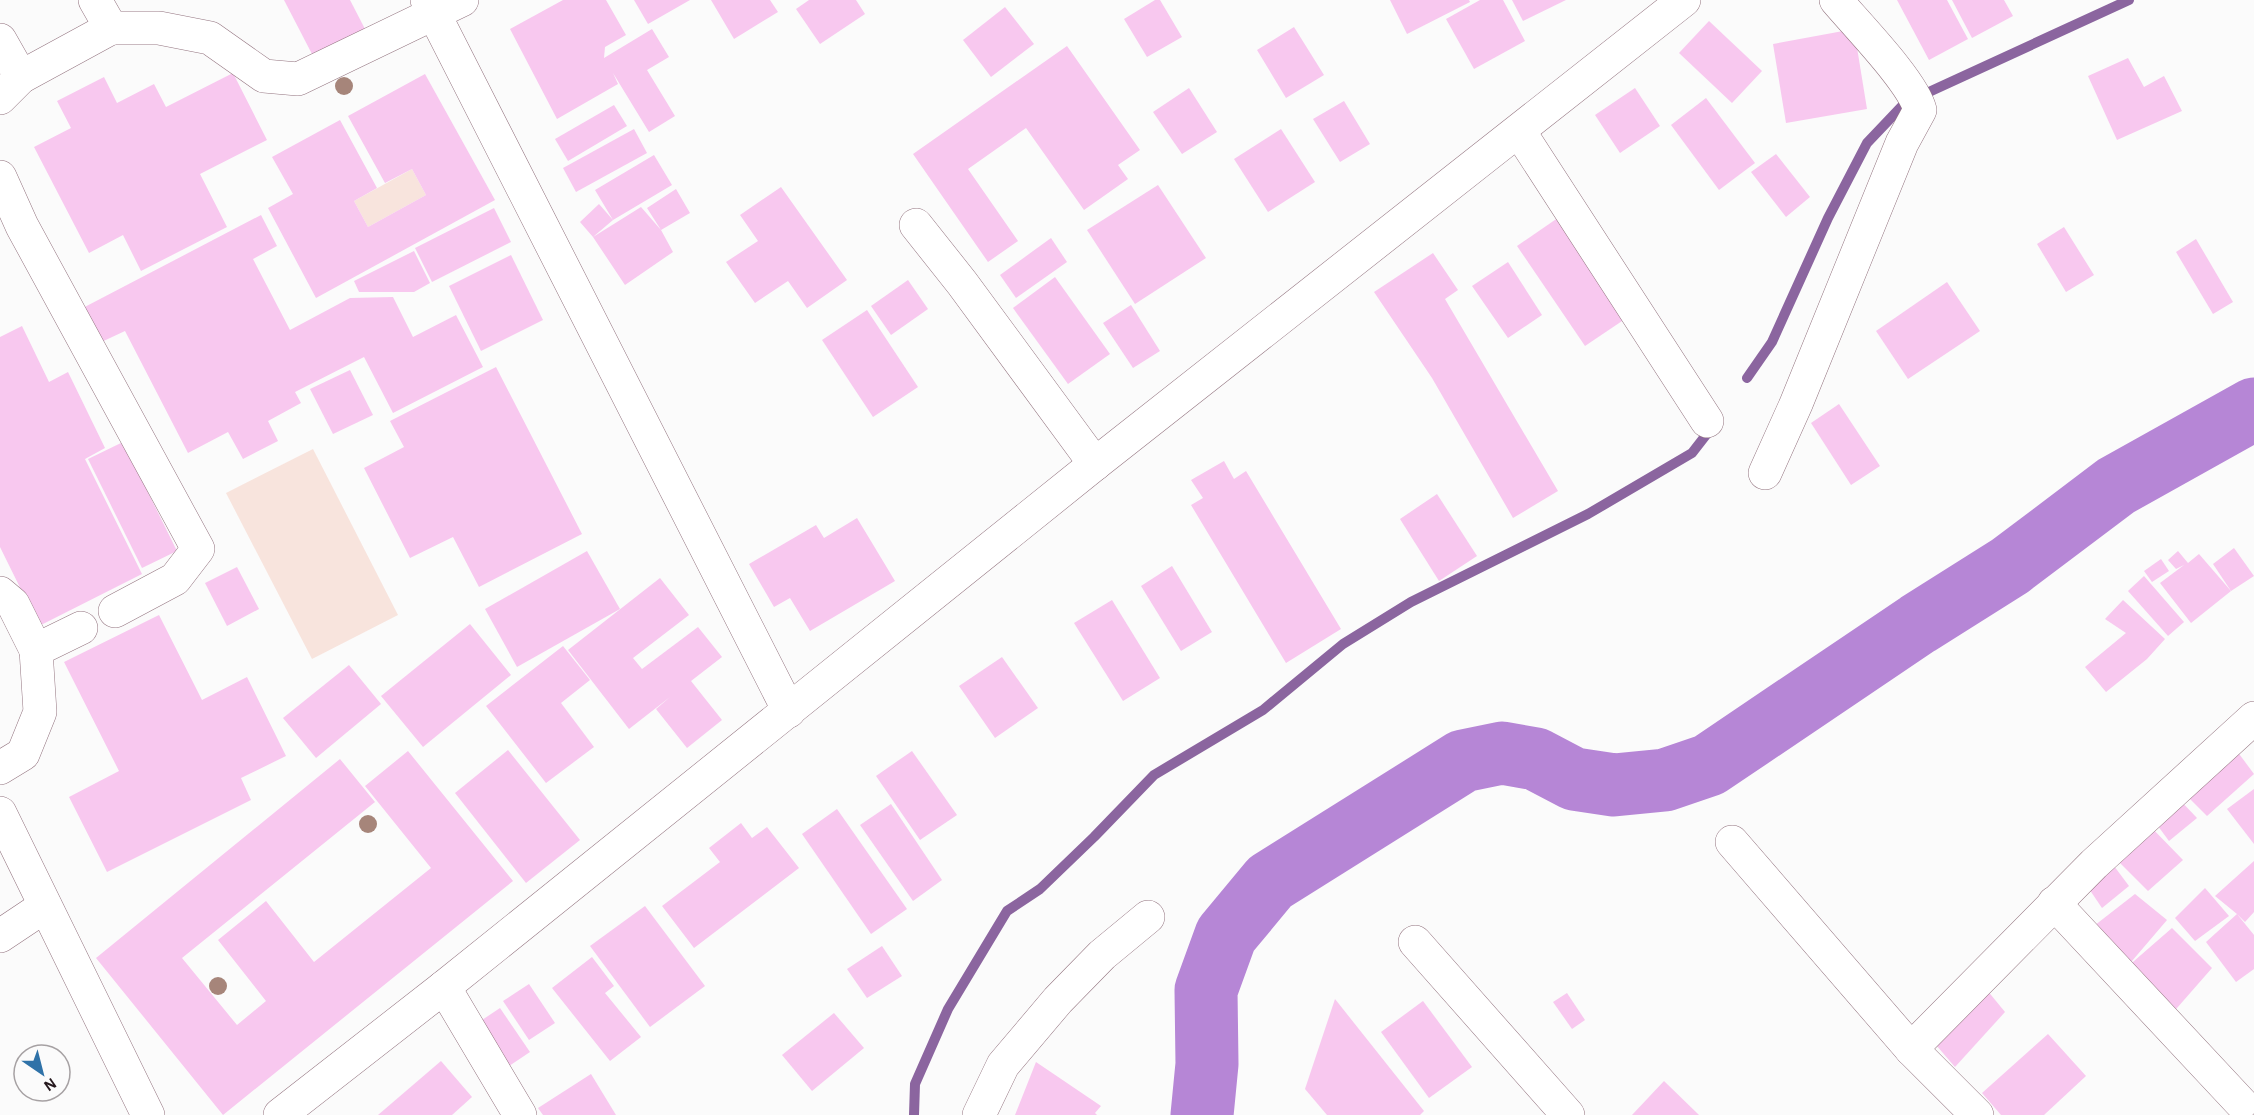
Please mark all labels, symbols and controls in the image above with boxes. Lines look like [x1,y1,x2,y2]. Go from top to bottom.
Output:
north arrow [12,1043,72,1103]
text: N [41,1075,59,1094]

